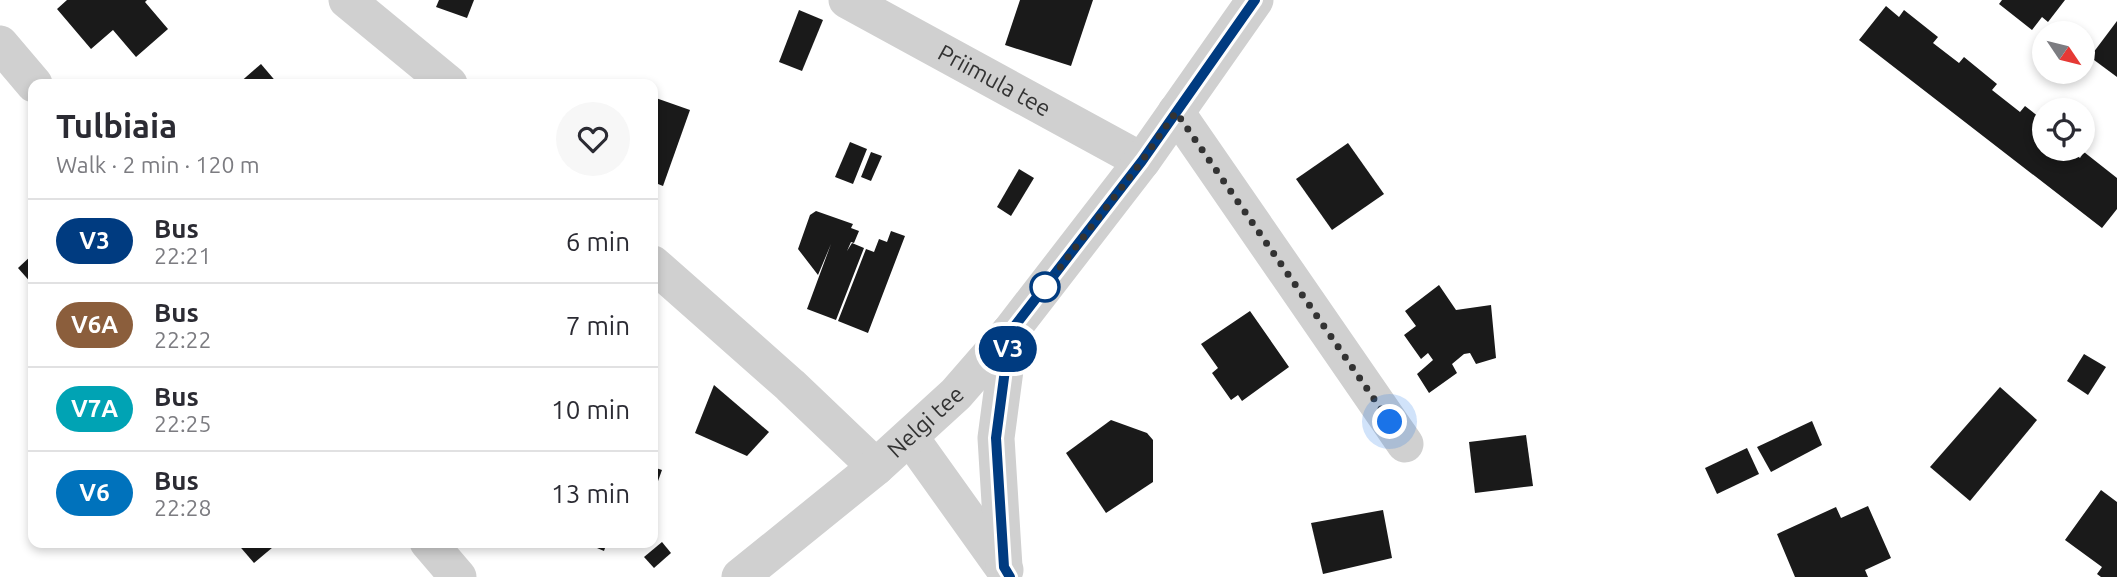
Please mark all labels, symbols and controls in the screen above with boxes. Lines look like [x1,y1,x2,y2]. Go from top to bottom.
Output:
north arrow [2032,21,2095,84]
map controls [2032,21,2095,161]
street label: Priimula tee [934,39,1055,121]
button: locate [2032,98,2095,161]
button: heart [556,102,630,176]
text: Tulbiaia [56,107,177,144]
text: Walk · 2 min · 120 m [56,152,260,177]
text: Bus [154,214,199,243]
text: V3 [79,227,110,254]
text: 6 min [566,227,630,256]
text: 22:21 [154,243,212,268]
unlabelled marker [1030,272,1060,302]
text: Bus [154,298,199,327]
text: V6A [71,311,118,338]
text: 7 min [566,311,630,340]
line badge: V3 [976,326,1040,372]
text: 22:22 [154,327,212,352]
text: V3 [993,335,1023,362]
street label: Nelgi tee [882,381,968,462]
text: Bus [154,382,199,411]
text: V7A [71,395,118,422]
text: 10 min [551,395,630,424]
your location [1372,404,1407,439]
text: 22:25 [154,411,212,436]
text: Bus [154,466,199,495]
text: V6 [79,479,110,506]
text: 13 min [551,479,630,508]
text: 22:28 [154,495,212,520]

